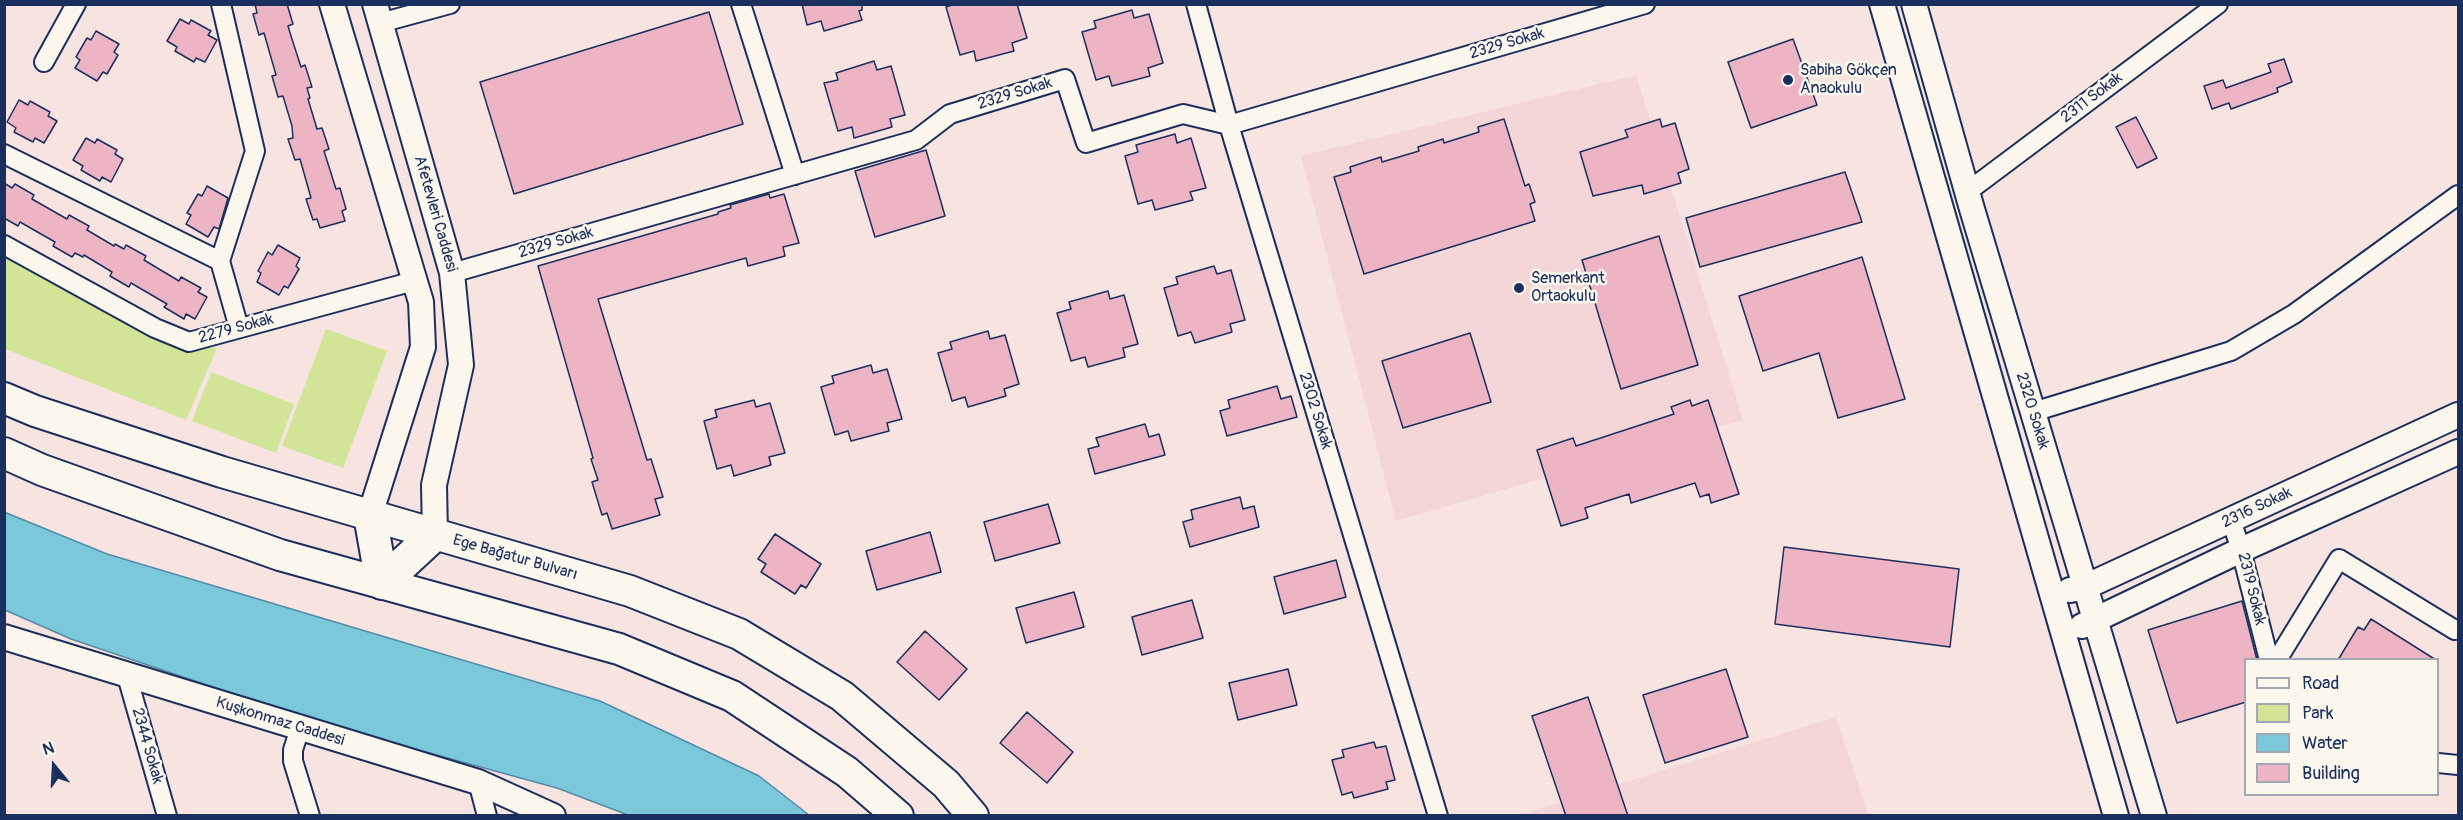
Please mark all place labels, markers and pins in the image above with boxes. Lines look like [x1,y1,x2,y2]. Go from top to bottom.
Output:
place label: Sabiha Gökçen Anaokulu [1800,61,1897,99]
marker: Sabiha Gökçen Anaokulu [1781,73,1795,87]
place label: Semerkant Ortaokulu [1531,269,1605,307]
marker: Semerkant Ortaokulu [1512,281,1526,295]

